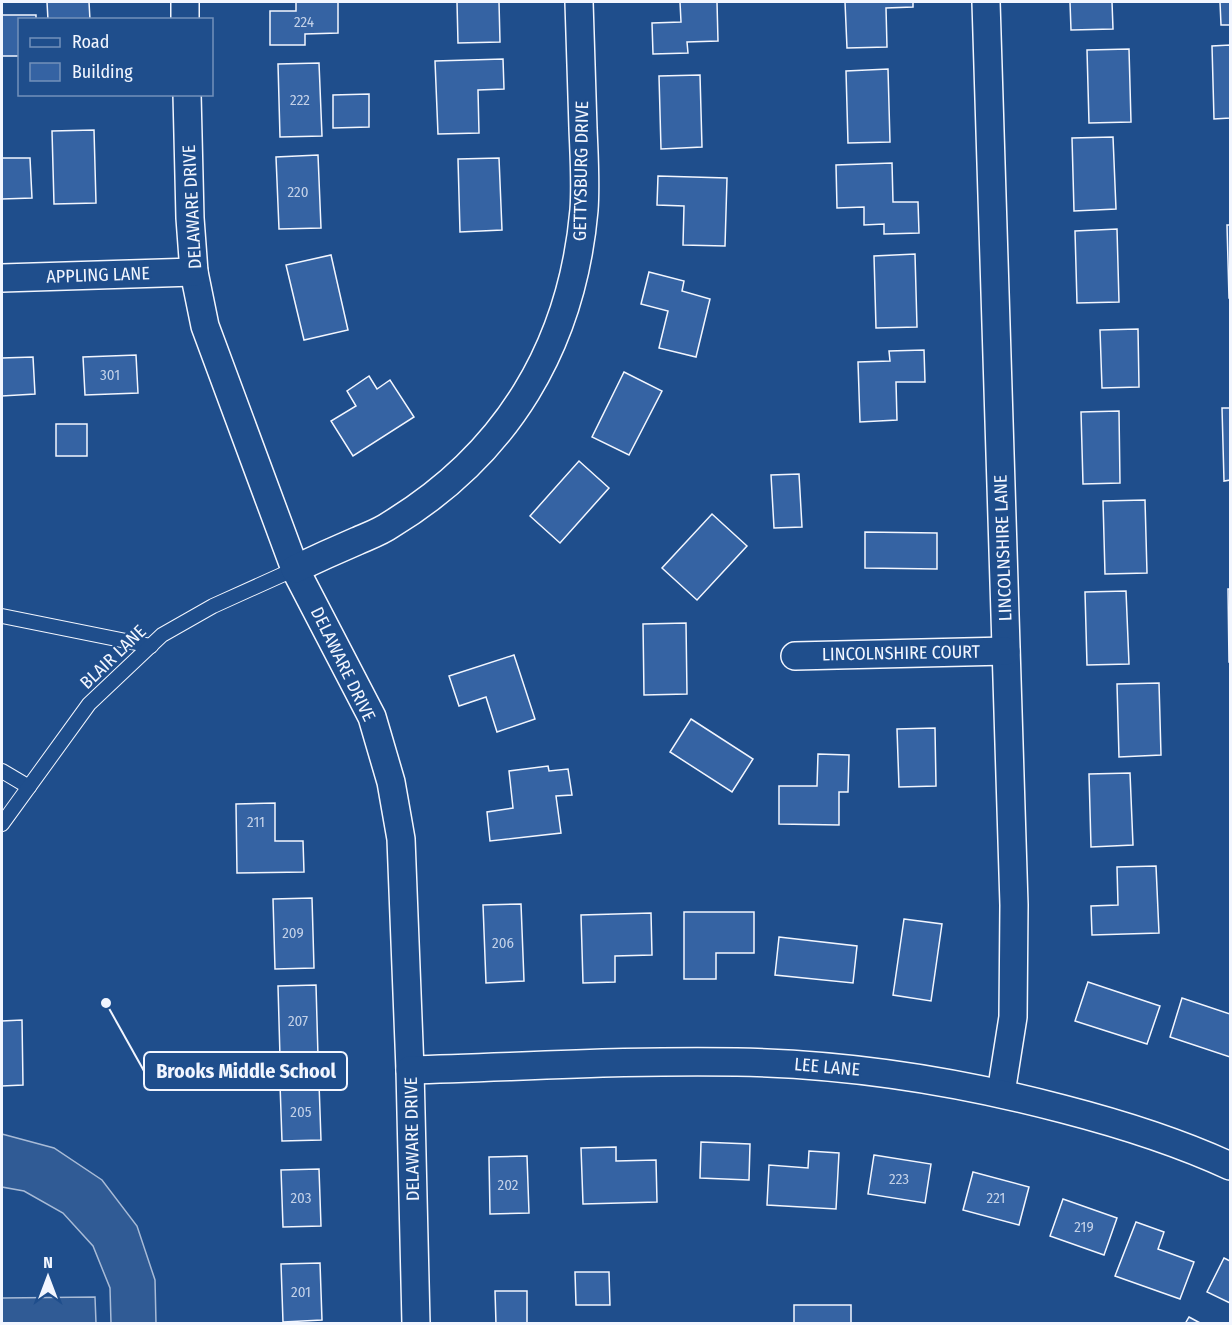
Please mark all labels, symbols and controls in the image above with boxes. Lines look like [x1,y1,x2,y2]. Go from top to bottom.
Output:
house number: 224 [294,13,314,31]
legend [18,18,213,96]
text: Road [72,31,109,53]
text: Building [72,61,133,83]
house number: 222 [290,91,310,109]
street label: GETTYSBURG DRIVE [569,101,593,241]
street label: DELAWARE DRIVE [178,144,206,270]
house number: 220 [287,183,309,201]
street label: APPLING LANE [46,262,150,288]
house number: 301 [100,366,120,384]
street label: LINCOLNSHIRE LANE [989,474,1017,622]
street label: DELAWARE DRIVE [306,603,380,725]
street label: BLAIR LANE [76,620,150,694]
street label: LINCOLNSHIRE COURT [822,641,981,665]
house number: 211 [247,813,265,831]
house number: 209 [282,924,304,942]
house number: 206 [492,934,514,952]
house number: 207 [288,1012,308,1030]
callout: Brooks Middle School [144,1052,347,1090]
street label: LEE LANE [793,1053,861,1081]
text: Brooks Middle School [156,1059,336,1083]
street label: DELAWARE DRIVE [400,1077,424,1201]
house number: 205 [290,1103,312,1121]
house number: 223 [889,1170,909,1188]
house number: 202 [498,1176,519,1194]
house number: 203 [290,1189,312,1207]
house number: 221 [987,1189,1005,1207]
house number: 219 [1074,1218,1094,1236]
north arrow [18,1247,78,1307]
text: N [43,1253,53,1272]
house number: 201 [291,1283,311,1301]

